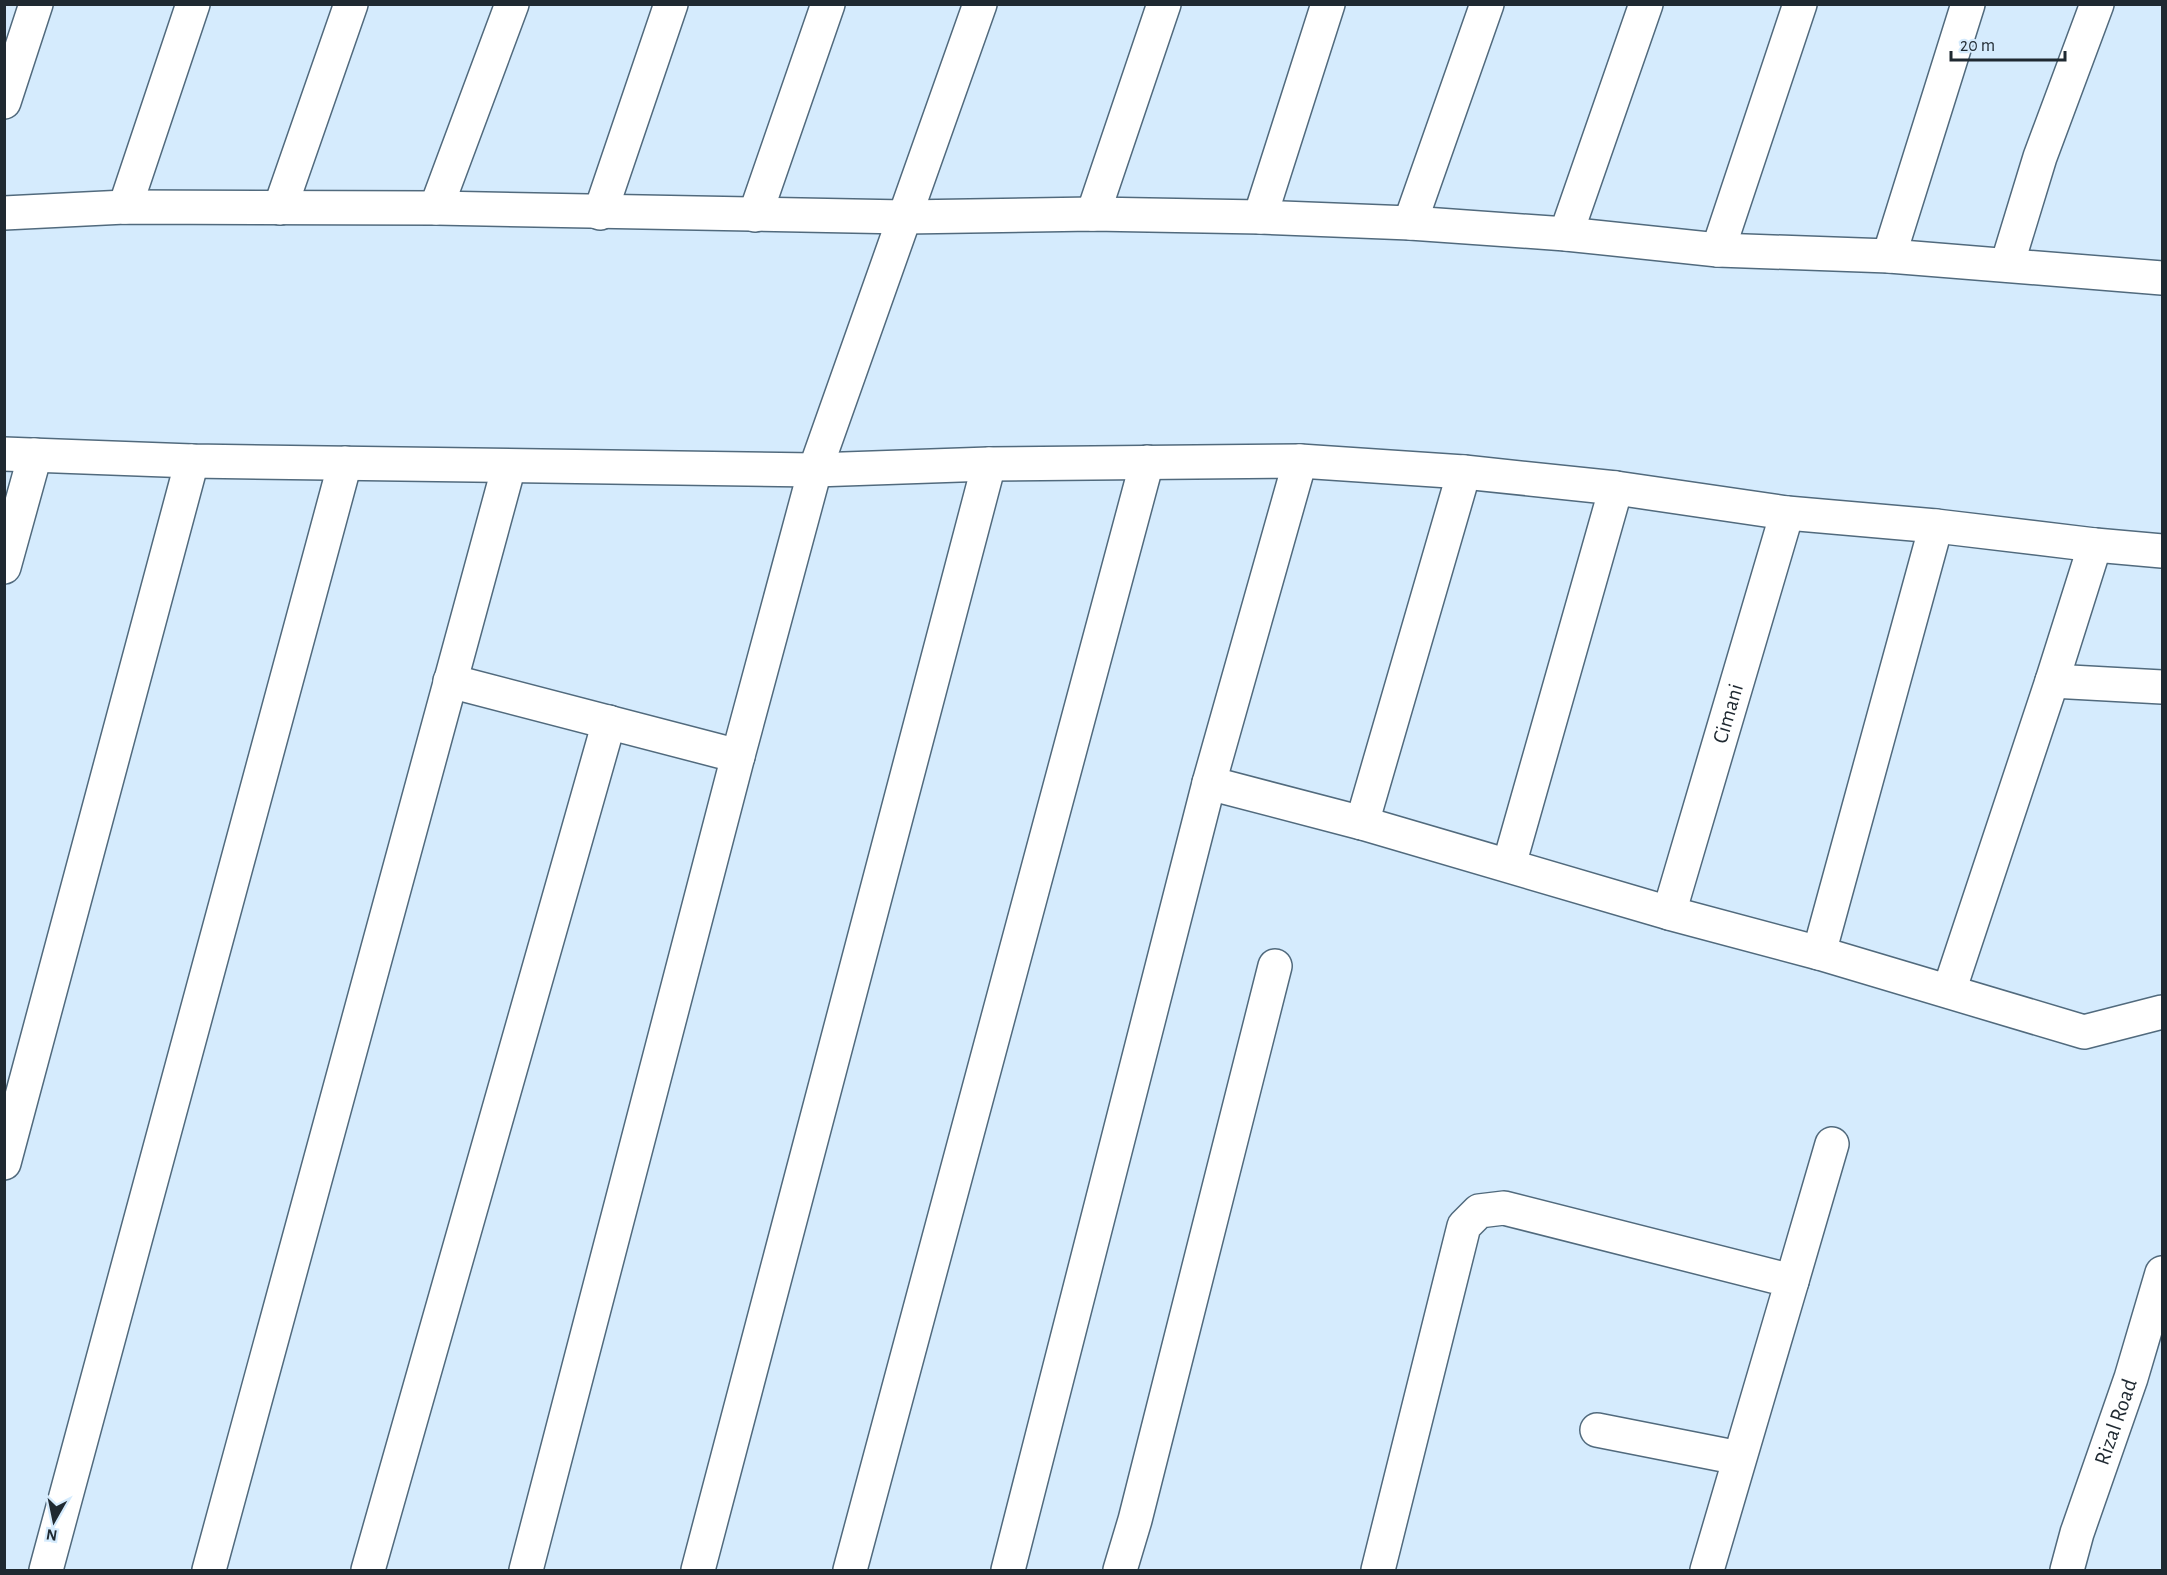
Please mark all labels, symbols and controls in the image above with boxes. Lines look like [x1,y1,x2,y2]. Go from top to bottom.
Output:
scale bar [1951,24,2065,62]
text: 20 m [1960,37,1995,55]
street label: Cimani [1709,681,1747,746]
street label: Rizal Road [2091,1376,2141,1468]
north arrow [24,1491,84,1551]
text: N [45,1526,59,1544]

